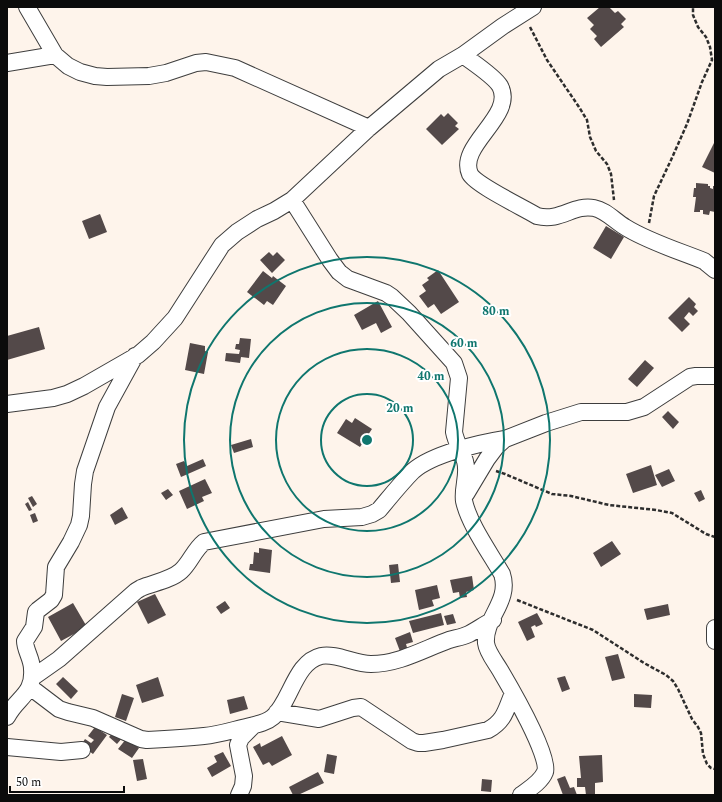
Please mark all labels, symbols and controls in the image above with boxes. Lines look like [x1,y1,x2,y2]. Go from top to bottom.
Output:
text: 80 m [482,302,510,321]
text: 60 m [450,334,478,353]
text: 40 m [417,367,445,386]
text: 20 m [386,399,414,418]
centre of rings [360,433,374,447]
scale bar [10,768,124,794]
text: 50 m [16,773,41,792]

